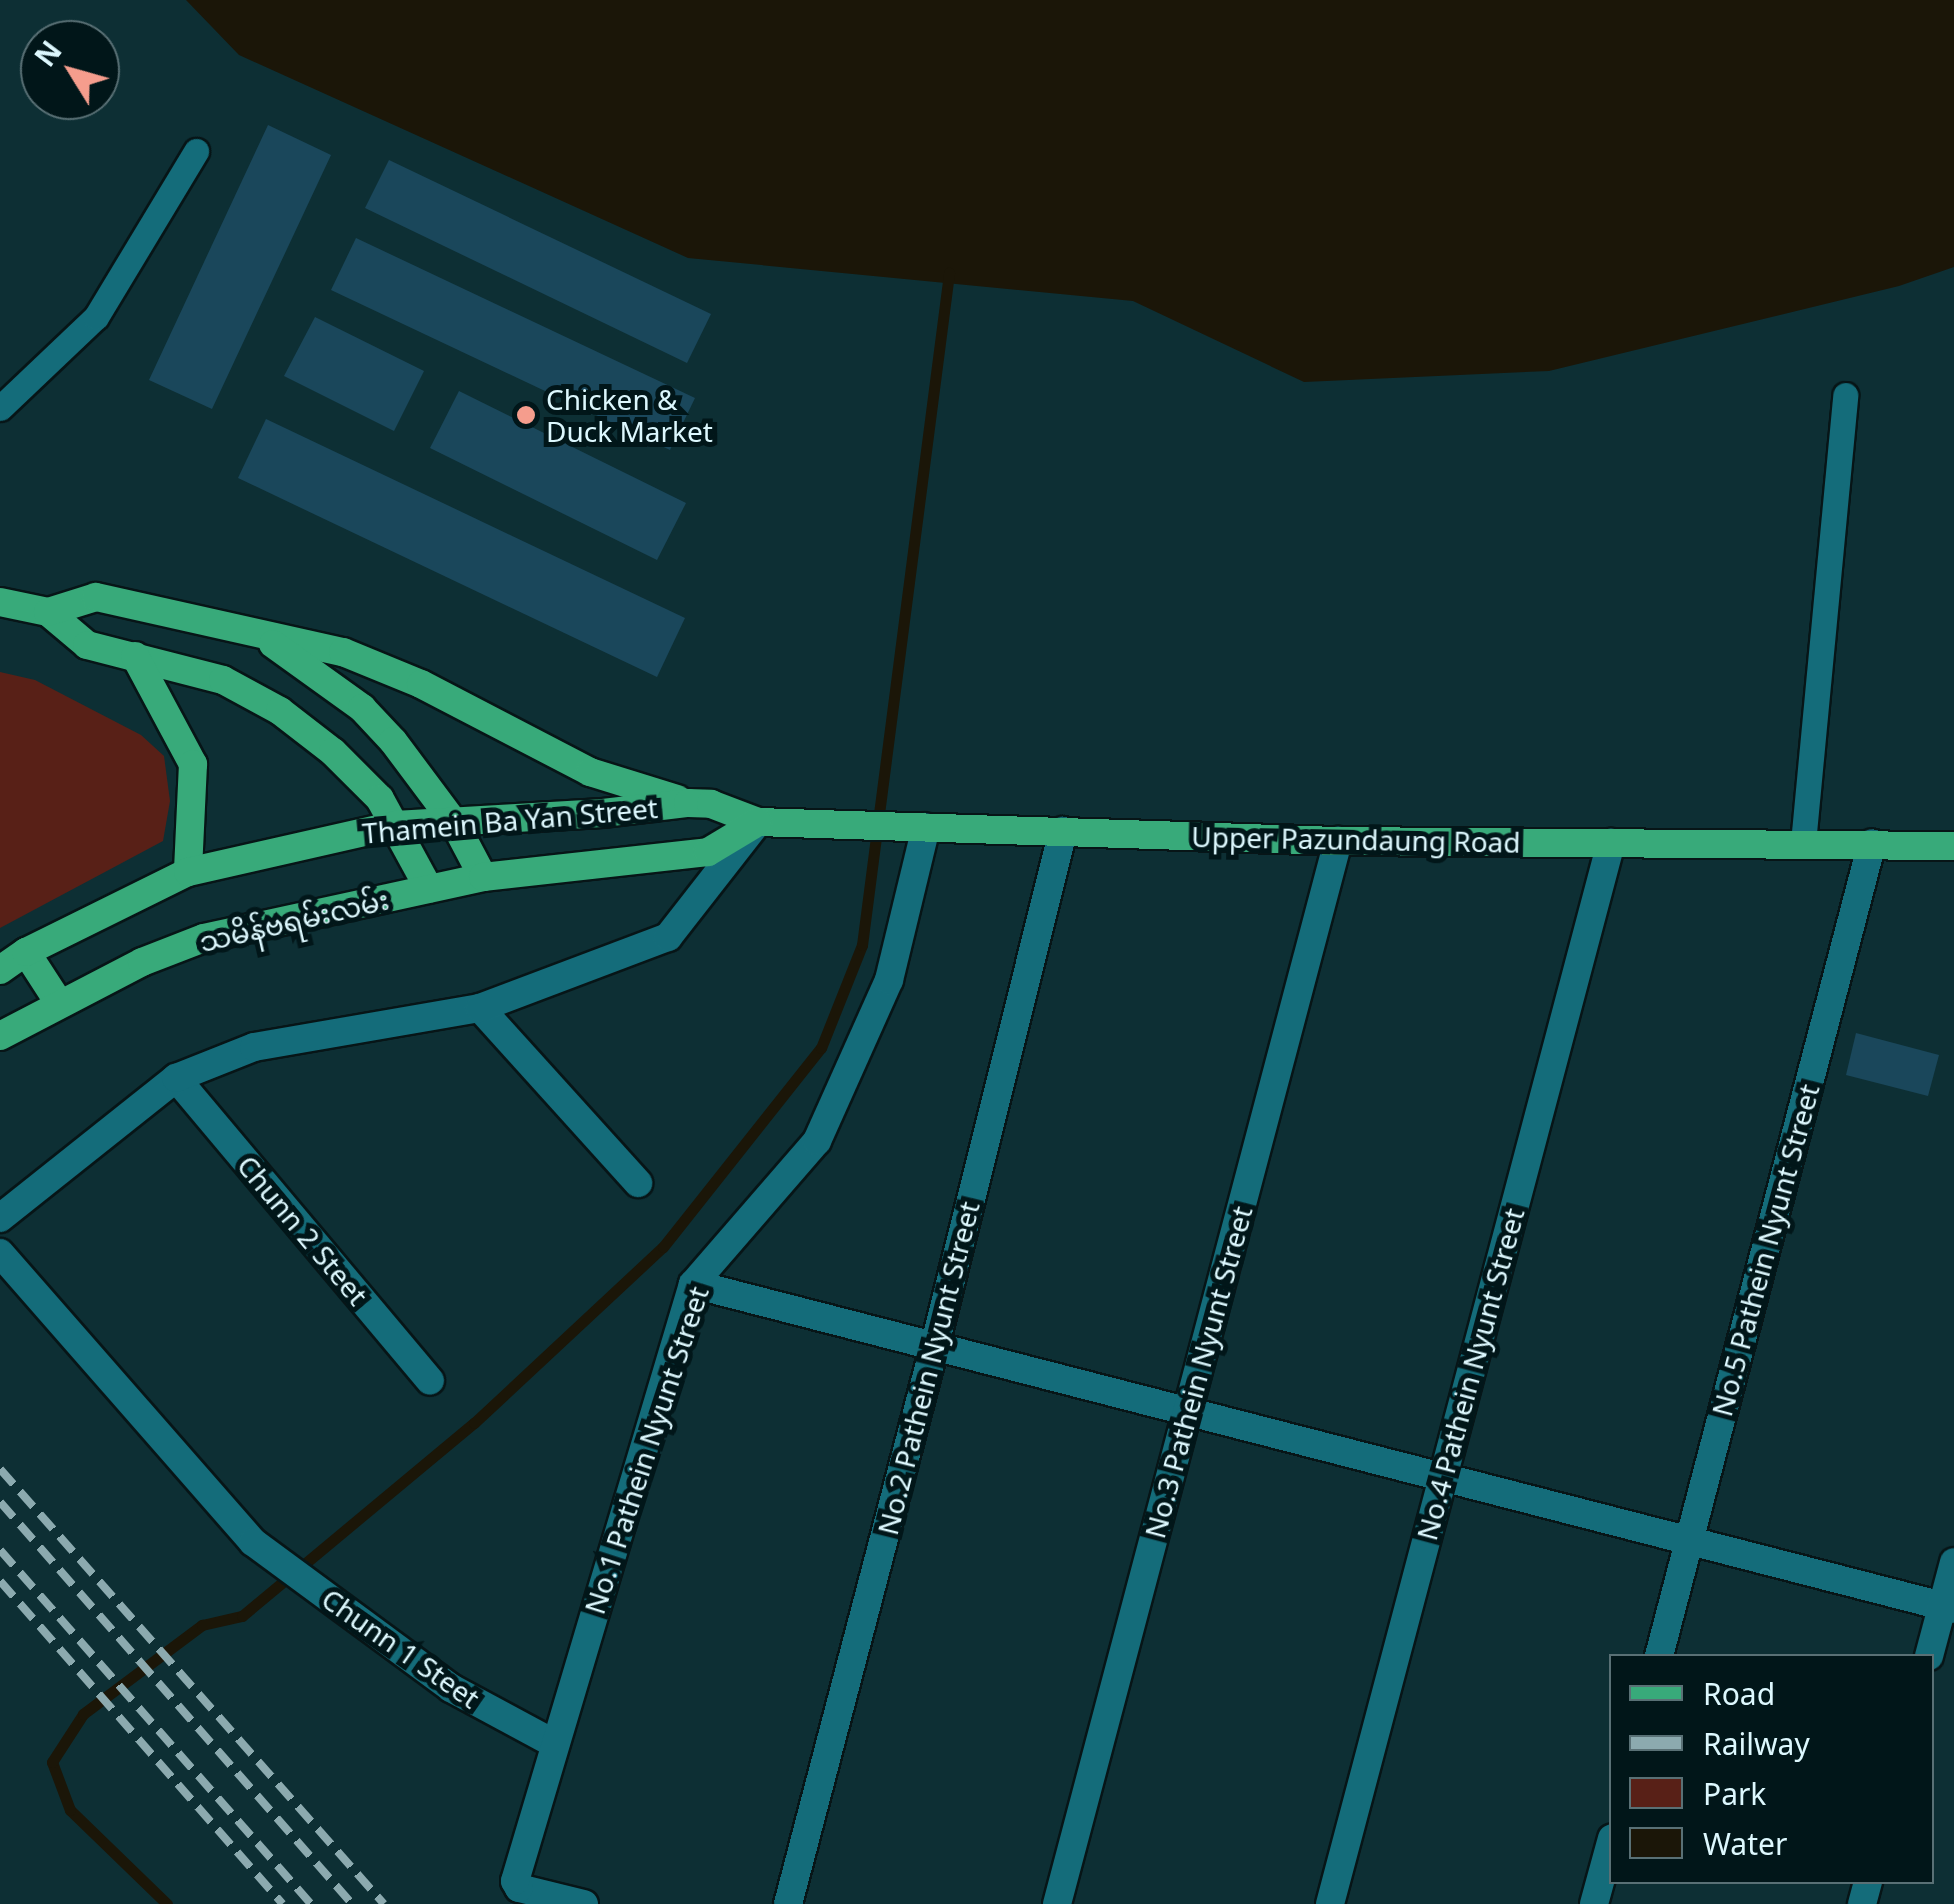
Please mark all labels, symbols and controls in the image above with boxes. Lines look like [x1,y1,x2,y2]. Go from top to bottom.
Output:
north arrow [20,20,120,120]
text: N [26,33,70,74]
place label: Chicken & Duck Market [546,382,713,448]
marker: Chicken & Duck Market [515,404,537,426]
street label: Thamein Ba Yan Street [361,790,659,850]
street label: Upper Pazundaung Road [1191,819,1521,859]
street label: သမိန်ဗရမ်းလမ်း [196,882,392,958]
street label: No.5 Pathein Nyunt Street [1704,1080,1826,1420]
street label: Chunn 2 Steet [231,1148,375,1312]
street label: No.2 Pathein Nyunt Street [870,1198,986,1538]
street label: No.3 Pathein Nyunt Street [1137,1202,1259,1542]
street label: No.4 Pathein Nyunt Street [1409,1204,1531,1544]
street label: No.1 Pathein Nyunt Street [577,1282,715,1618]
street label: Chunn 1 Steet [316,1581,486,1715]
legend [1609,1654,1934,1884]
text: Road [1703,1673,1775,1714]
text: Railway [1703,1723,1810,1764]
text: Park [1703,1773,1766,1814]
text: Water [1703,1823,1787,1864]

